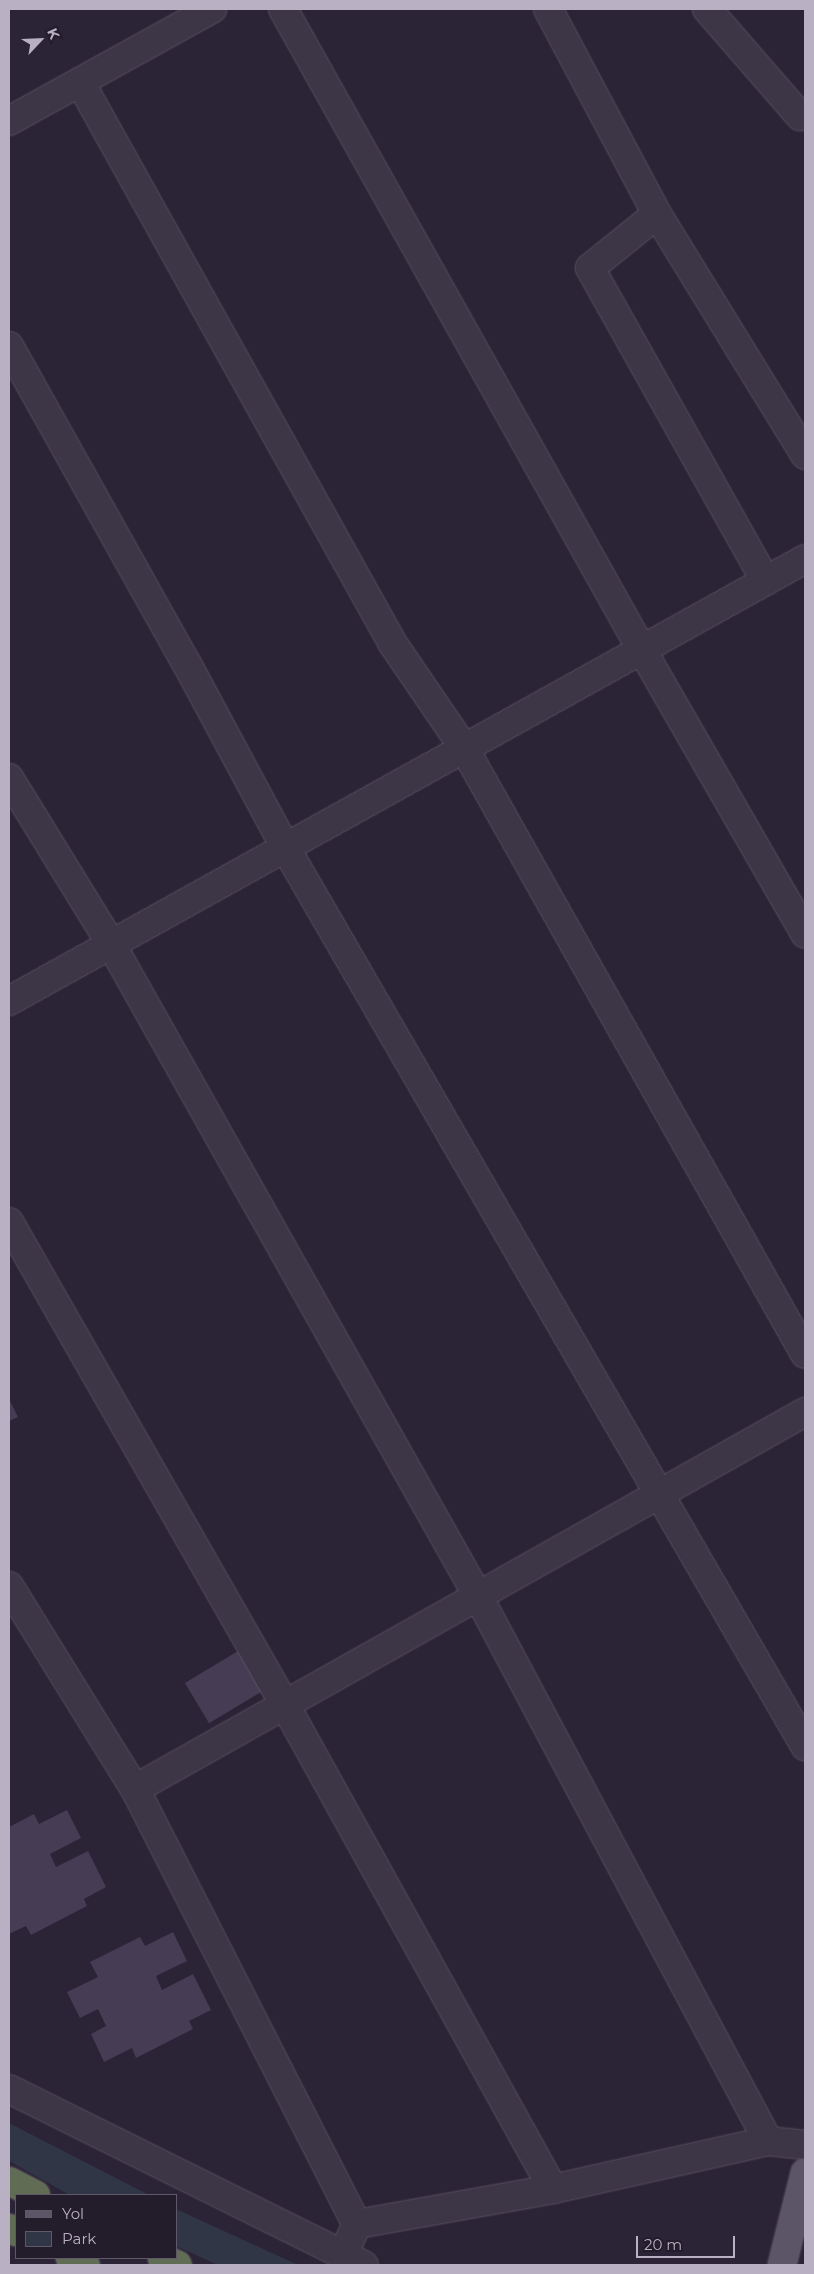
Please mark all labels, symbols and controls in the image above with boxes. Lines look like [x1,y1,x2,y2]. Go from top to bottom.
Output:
north arrow [15,15,65,65]
text: K [43,25,64,42]
legend [15,2194,178,2259]
text: Yol [62,2204,84,2223]
scale bar [639,2226,738,2258]
text: Park [62,2229,96,2248]
text: 20 m [644,2235,682,2254]

